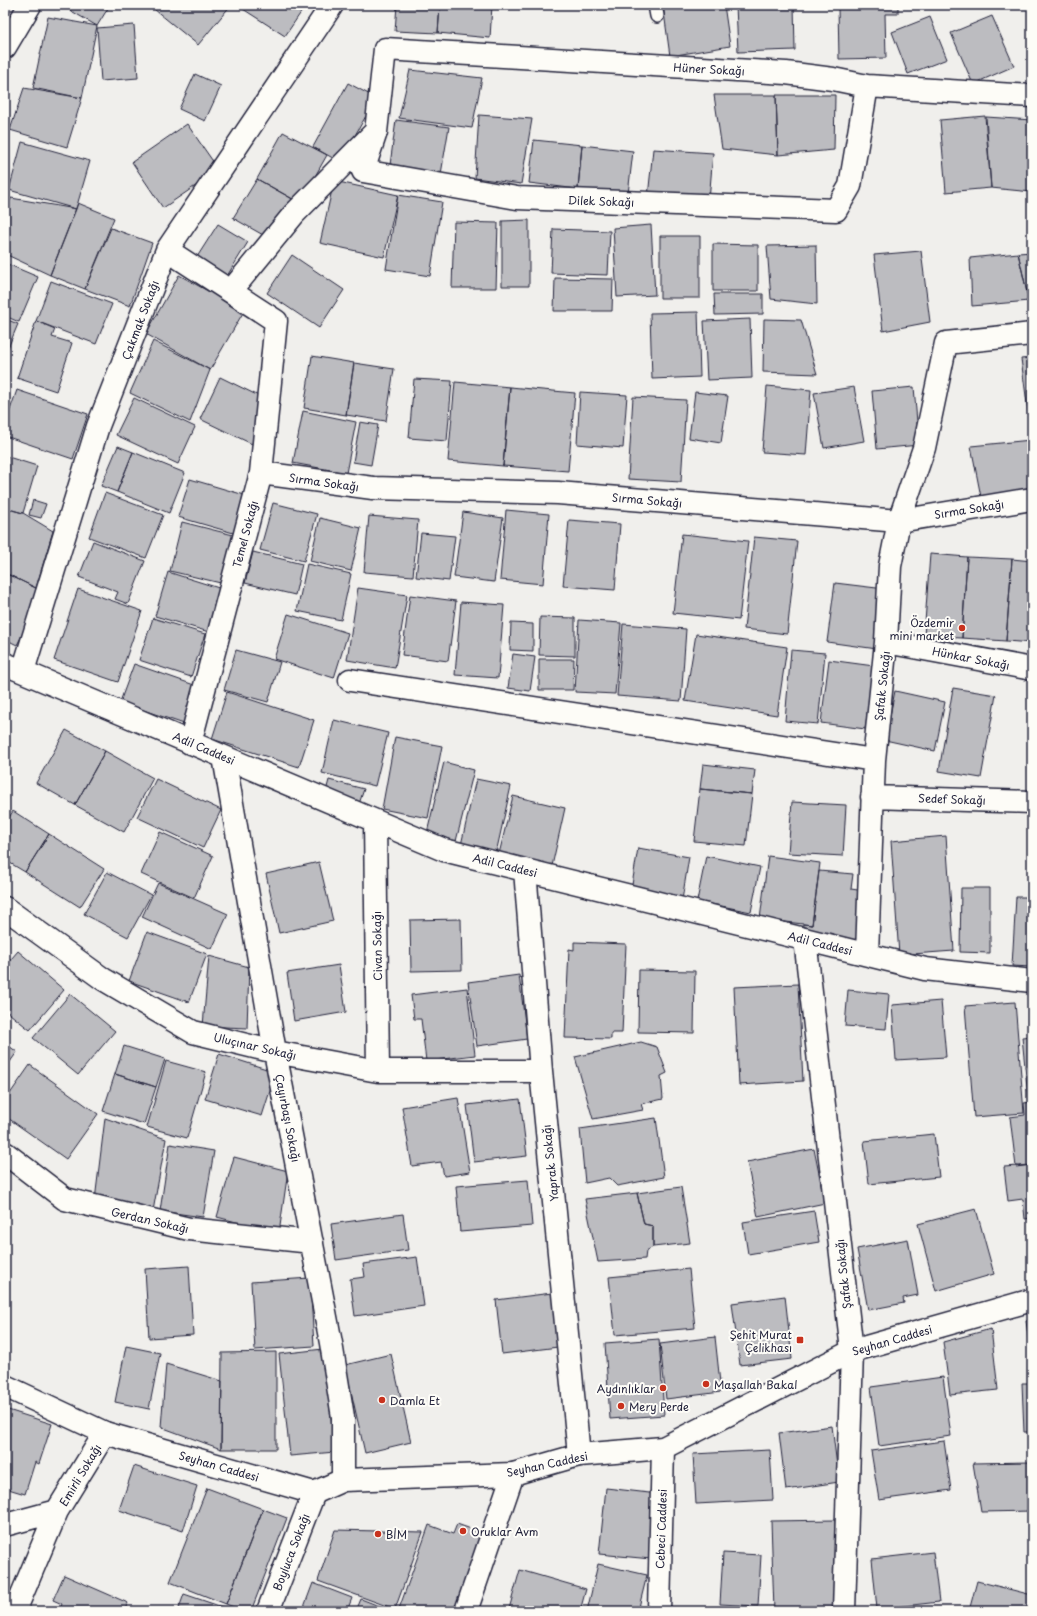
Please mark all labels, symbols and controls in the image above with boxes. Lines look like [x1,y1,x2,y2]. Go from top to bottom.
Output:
street label: Hüner Sokağı [673,59,745,79]
street label: Dilek Sokağı [568,191,634,211]
street label: Çakmak Sokağı [117,278,163,362]
street label: Sırma Sokağı [288,469,360,495]
street label: Sırma Sokağı [611,488,683,512]
street label: Sırma Sokağı [933,495,1005,523]
street label: Temel Sokağı [228,499,262,569]
place label: Özdemir mini market [889,614,954,644]
marker: Özdemir mini market [957,623,967,633]
street label: Hünkar Sokağı [931,642,1011,674]
street label: Şafak Sokağı [870,650,894,722]
street label: Adil Caddesi [170,727,238,769]
street label: Sedef Sokağı [918,789,986,809]
street label: Adil Caddesi [471,849,539,881]
street label: Civan Sokağı [368,911,386,981]
street label: Adil Caddesi [786,927,854,959]
street label: Uluçınar Sokağı [212,1028,298,1064]
street label: Çayırbaşı Sokağı [271,1072,305,1164]
street label: Yaprak Sokağı [538,1124,562,1202]
street label: Gerdan Sokağı [109,1203,191,1237]
street label: Şafak Sokağı [831,1238,855,1310]
street label: Seyhan Caddesi [850,1320,934,1360]
place label: Şehit Murat Çelikhası [729,1326,792,1356]
marker: Şehit Murat Çelikhası [795,1335,805,1345]
place label: Maşallah Bakal [714,1376,797,1393]
marker: Maşallah Bakal [701,1379,711,1389]
place label: Aydınlıklar [597,1380,655,1397]
marker: Aydınlıklar [658,1383,668,1393]
place label: Damla Et [390,1392,441,1409]
marker: Damla Et [377,1395,387,1405]
place label: Mery Perde [629,1398,689,1415]
marker: Mery Perde [616,1401,626,1411]
street label: Emirli Sokağı [55,1441,105,1509]
street label: Seyhan Caddesi [177,1446,261,1486]
street label: Seyhan Caddesi [505,1447,589,1481]
street label: Cebeci Caddesi [651,1489,671,1569]
street label: Boyluca Sokağı [268,1511,314,1593]
place label: Oruklar Avm [471,1523,539,1540]
place label: BİM [386,1526,407,1543]
marker: Oruklar Avm [458,1526,468,1536]
marker: BİM [373,1529,383,1539]

